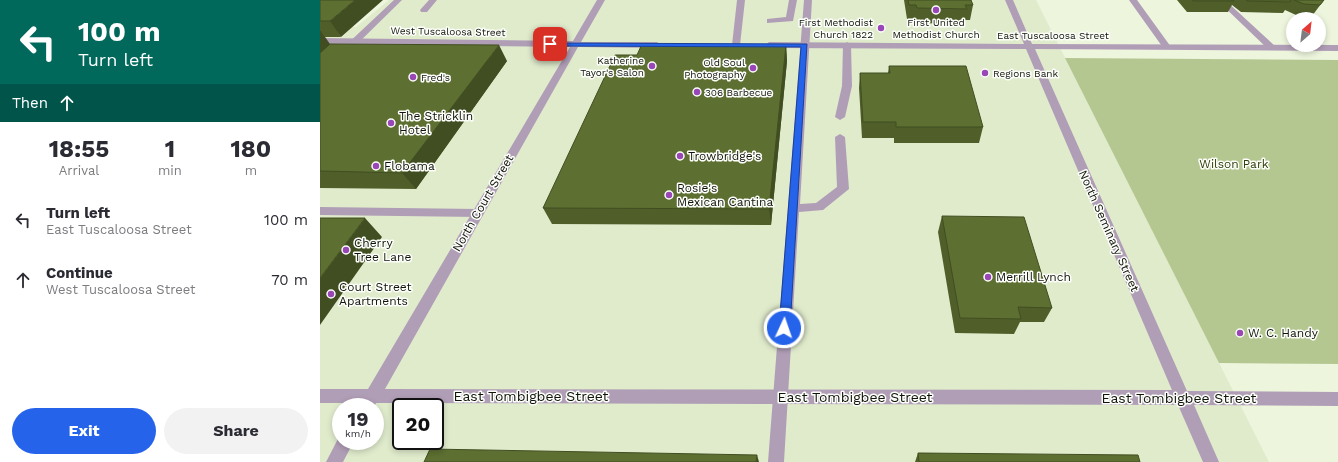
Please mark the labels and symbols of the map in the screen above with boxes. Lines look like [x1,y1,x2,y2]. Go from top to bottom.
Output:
marker: First United Methodist Church [931,5,941,15]
north arrow [1286,12,1326,52]
place label: First Methodist Church 1822 [799,17,874,40]
place label: First United Methodist Church [892,17,980,40]
marker: First Methodist Church 1822 [876,23,886,33]
street label: West Tuscaloosa Street [390,25,506,38]
pin [533,27,567,61]
street label: East Tuscaloosa Street [997,30,1110,41]
place label: Katherine Tayor's Salon [580,55,644,78]
place label: Old Soul Photography [684,57,746,80]
marker: Katherine Tayor's Salon [647,61,657,71]
marker: Old Soul Photography [748,63,758,73]
marker: Regions Bank [980,68,990,78]
place label: Regions Bank [993,68,1058,79]
marker: Fred's [408,72,418,82]
place label: Fred's [421,72,450,83]
marker: 306 Barbecue [692,87,702,97]
place label: 306 Barbecue [705,87,773,98]
place label: The Stricklin Hotel [399,109,473,137]
marker: The Stricklin Hotel [386,118,396,128]
place label: Trowbridge's [688,149,761,163]
marker: Trowbridge's [675,151,685,161]
street label: North Court Street [450,152,516,254]
park label: Wilson Park [1199,157,1269,171]
place label: Flobama [384,159,435,173]
marker: Flobama [371,161,381,171]
street label: North Seminary Street [1076,168,1142,294]
place label: Rosie's Mexican Cantina [677,181,773,209]
marker: Rosie's Mexican Cantina [664,190,674,200]
place label: Cherry Tree Lane [354,236,411,264]
marker: Cherry Tree Lane [341,245,351,255]
place label: Merrill Lynch [996,270,1071,284]
marker: Merrill Lynch [983,272,993,282]
place label: Court Street Apartments [339,280,412,308]
marker: Court Street Apartments [326,289,336,299]
position arrow [763,307,805,349]
place label: W. C. Handy [1248,326,1319,340]
marker: W. C. Handy [1235,328,1245,338]
street label: East Tombigbee Street [454,388,609,404]
street label: East Tombigbee Street [778,389,933,405]
street label: East Tombigbee Street [1102,390,1257,406]
speed limit sign: 20 [392,398,444,450]

